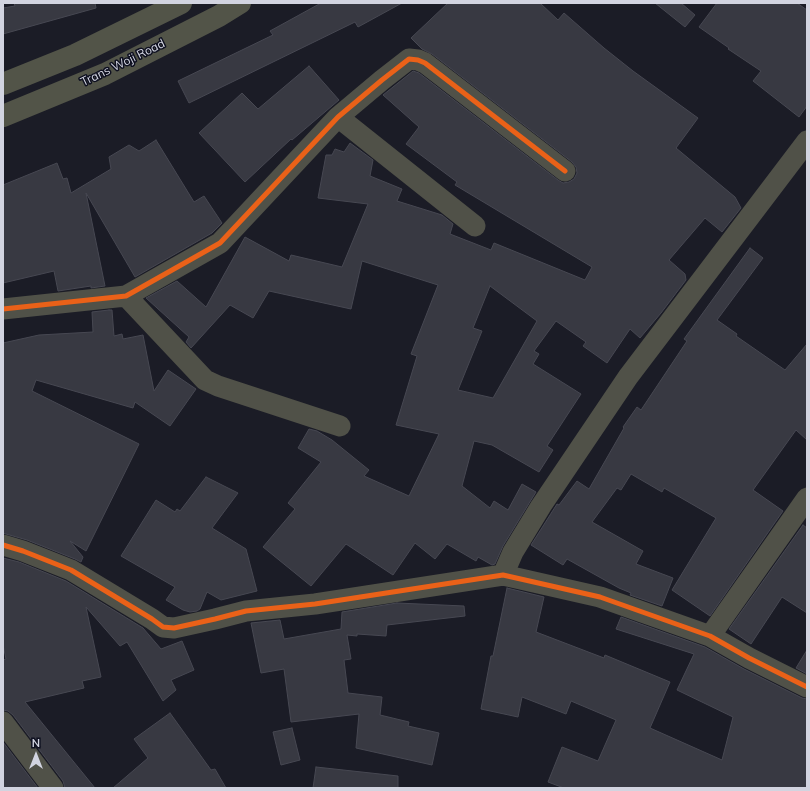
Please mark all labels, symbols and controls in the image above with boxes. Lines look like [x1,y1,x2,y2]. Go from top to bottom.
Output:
street label: Trans Woji Road [79,36,167,90]
north arrow [16,735,56,775]
text: N [32,736,40,750]

